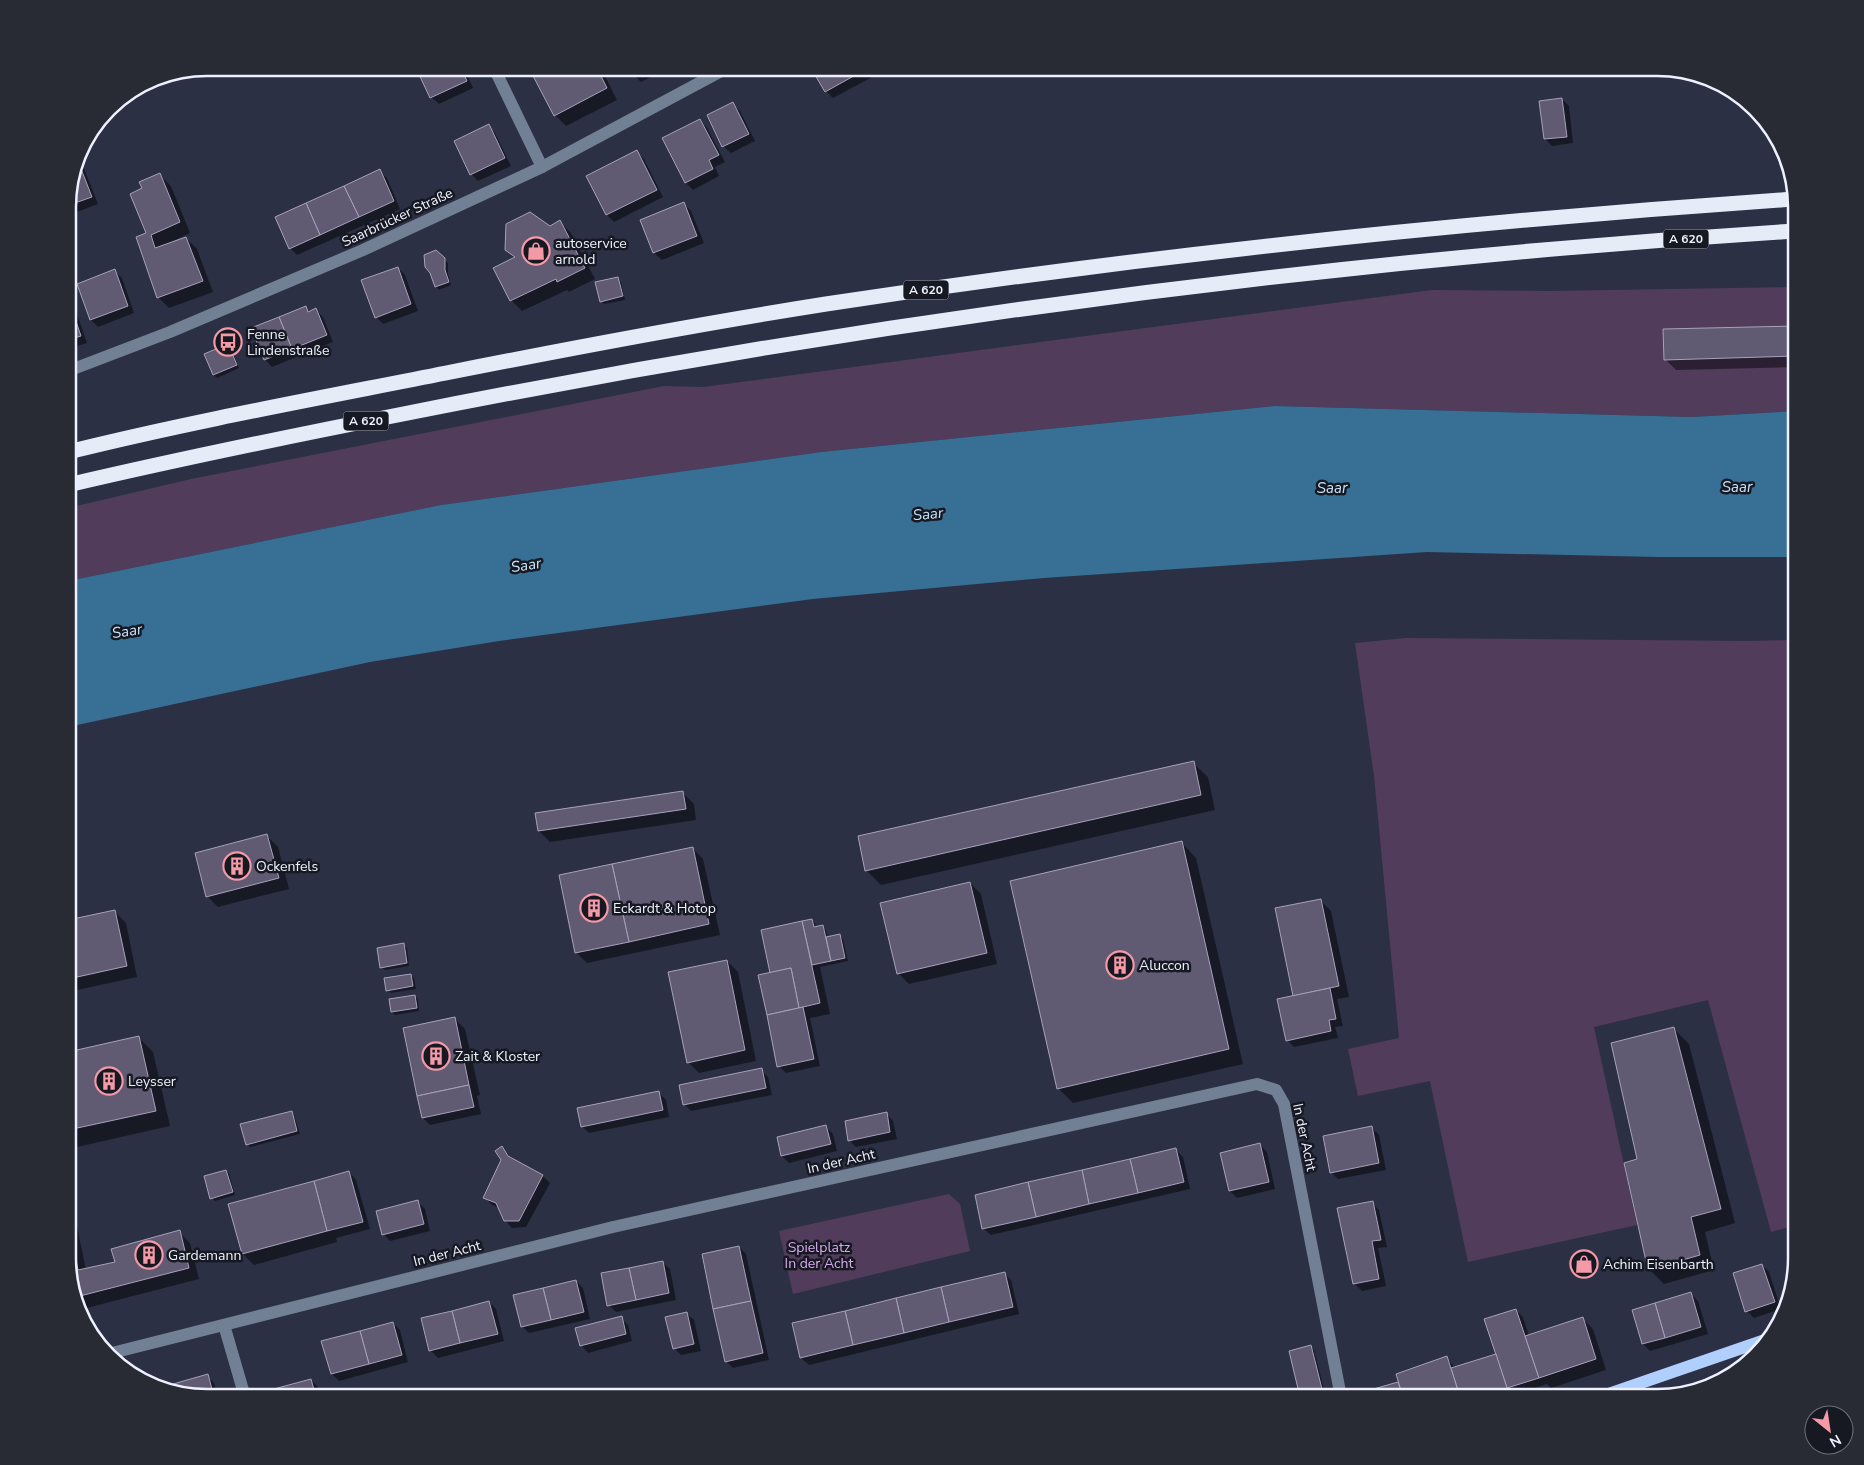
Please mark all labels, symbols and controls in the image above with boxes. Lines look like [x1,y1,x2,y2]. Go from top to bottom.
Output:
street label: Saarbrücker Straße [338,183,456,252]
road number: A 620 [1664,230,1708,248]
place label: autoservice arnold [555,234,627,269]
shop icon: autoservice arnold [521,236,551,266]
road number: A 620 [904,280,948,300]
place label: Fenne Lindenstraße [247,325,329,360]
bus stop icon: Fenne Lindenstraße [213,327,243,357]
road number: A 620 [344,412,388,431]
water label: Saar [1722,477,1753,497]
water label: Saar [1317,478,1348,498]
water label: Saar [912,503,945,525]
water label: Saar [509,553,543,577]
water label: Saar [110,619,144,643]
building icon: Ockenfels [222,851,252,881]
place label: Ockenfels [256,857,318,876]
building icon: Eckardt & Hotop [579,893,609,923]
place label: Eckardt & Hotop [613,899,716,918]
building icon: Aluccon [1105,950,1135,980]
place label: Aluccon [1139,956,1190,975]
building icon: Zait & Kloster [421,1041,451,1071]
place label: Zait & Kloster [455,1047,540,1066]
building icon: Leysser [94,1066,124,1096]
place label: Leysser [128,1072,176,1091]
street label: In der Acht [1288,1101,1321,1173]
street label: In der Acht [805,1144,877,1178]
street label: In der Acht [411,1236,483,1271]
park label: Spielplatz In der Acht [785,1238,854,1273]
building icon: Gardemann [134,1240,164,1270]
place label: Gardemann [168,1246,241,1265]
shop icon: Achim Eisenbarth [1569,1249,1599,1279]
place label: Achim Eisenbarth [1603,1255,1714,1274]
north arrow [1804,1405,1854,1455]
text: N [1826,1430,1845,1452]

